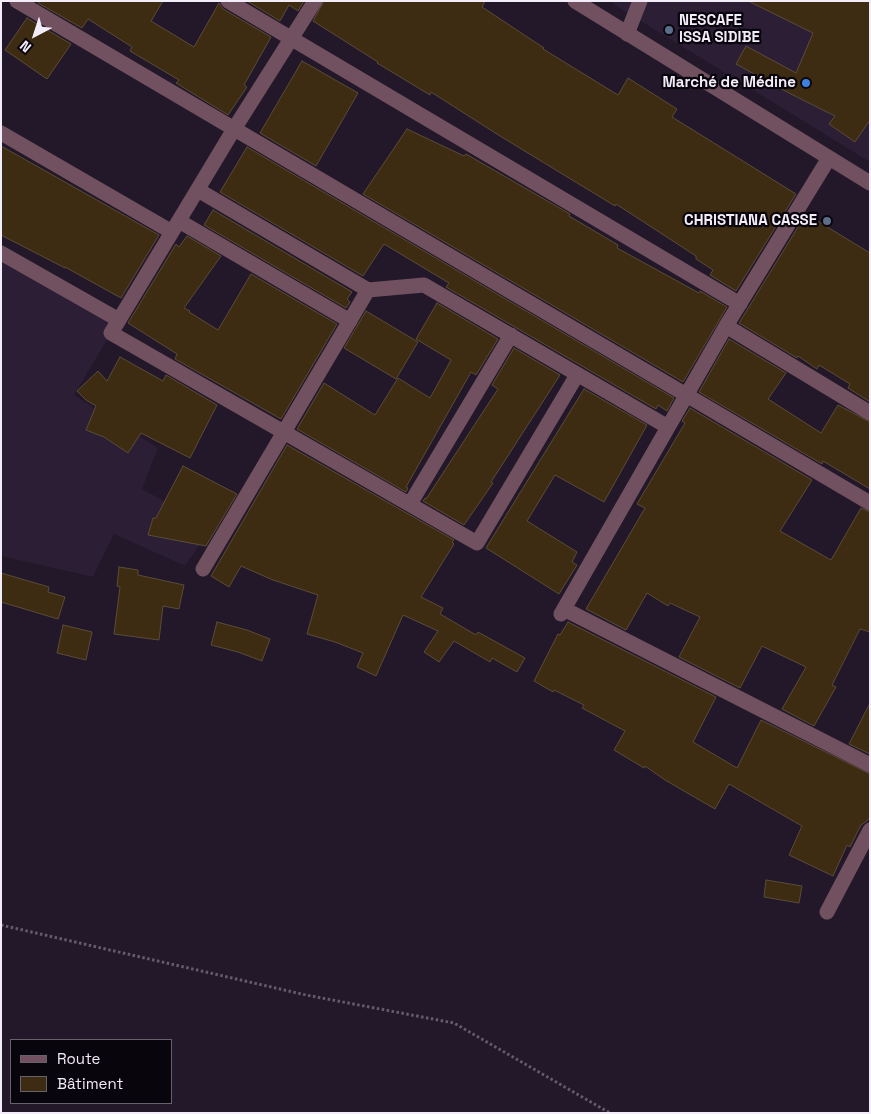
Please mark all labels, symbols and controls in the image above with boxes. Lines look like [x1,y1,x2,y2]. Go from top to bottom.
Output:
north arrow [10,10,60,60]
place label: NESCAFE ISSA SIDIBE [679,12,760,47]
marker: NESCAFE ISSA SIDIBE [663,24,675,36]
text: N [16,37,35,56]
place label: Marché de Médine [663,74,796,92]
marker: Marché de Médine [800,77,812,89]
place label: CHRISTIANA CASSE [684,212,817,230]
marker: CHRISTIANA CASSE [821,215,833,227]
legend [10,1039,172,1104]
text: Route [57,1049,100,1068]
text: Bâtiment [57,1074,123,1093]

